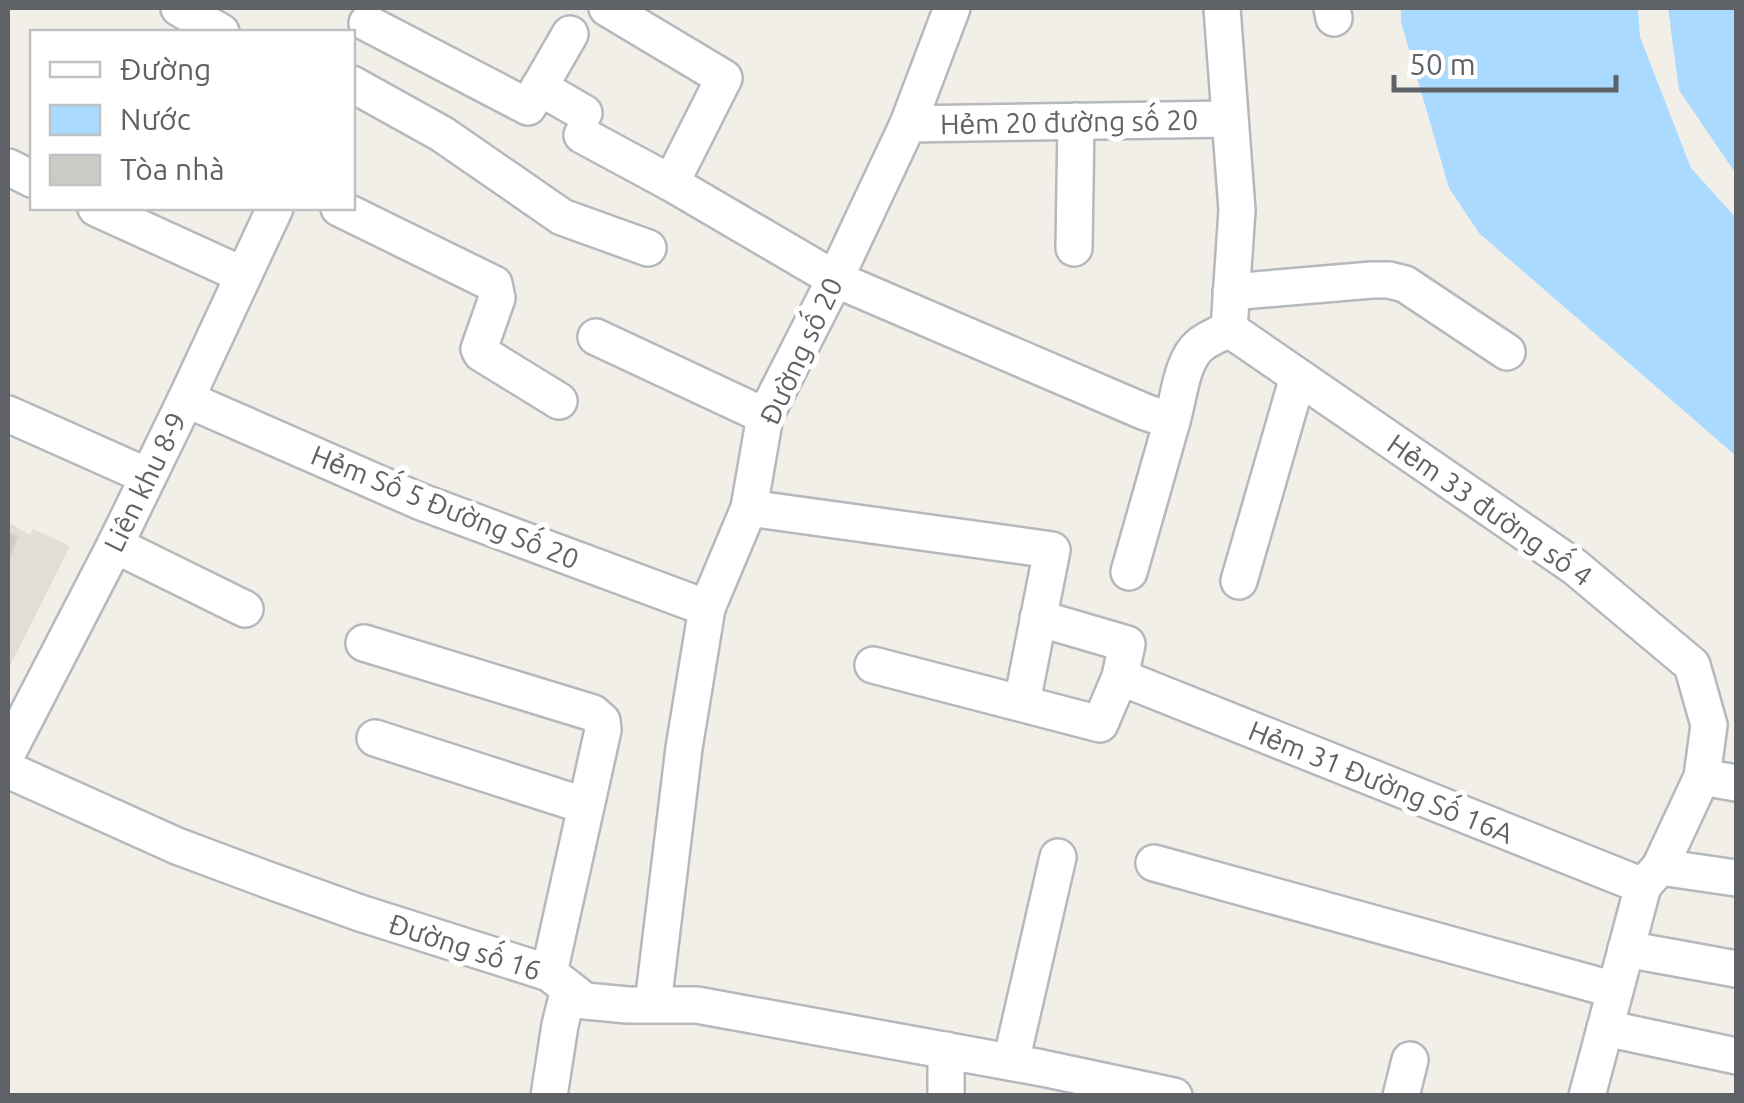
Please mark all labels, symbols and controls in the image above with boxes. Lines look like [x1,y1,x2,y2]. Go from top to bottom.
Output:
legend [30,30,355,210]
scale bar [1394,30,1616,92]
text: 50 m [1409,47,1476,81]
text: Đường [120,52,211,86]
street label: Hẻm 20 đường số 20 [940,101,1198,139]
text: Nước [120,102,191,136]
text: Tòa nhà [120,152,225,186]
street label: Đường số 20 [750,271,848,429]
street label: Liên khu 8-9 [97,407,192,556]
street label: Hẻm 33 đường số 4 [1382,425,1600,592]
street label: Hẻm Số 5 Đường Số 20 [307,436,585,574]
street label: Hẻm 31 Đường Số 16A [1244,712,1519,849]
street label: Đường số 16 [385,905,546,986]

